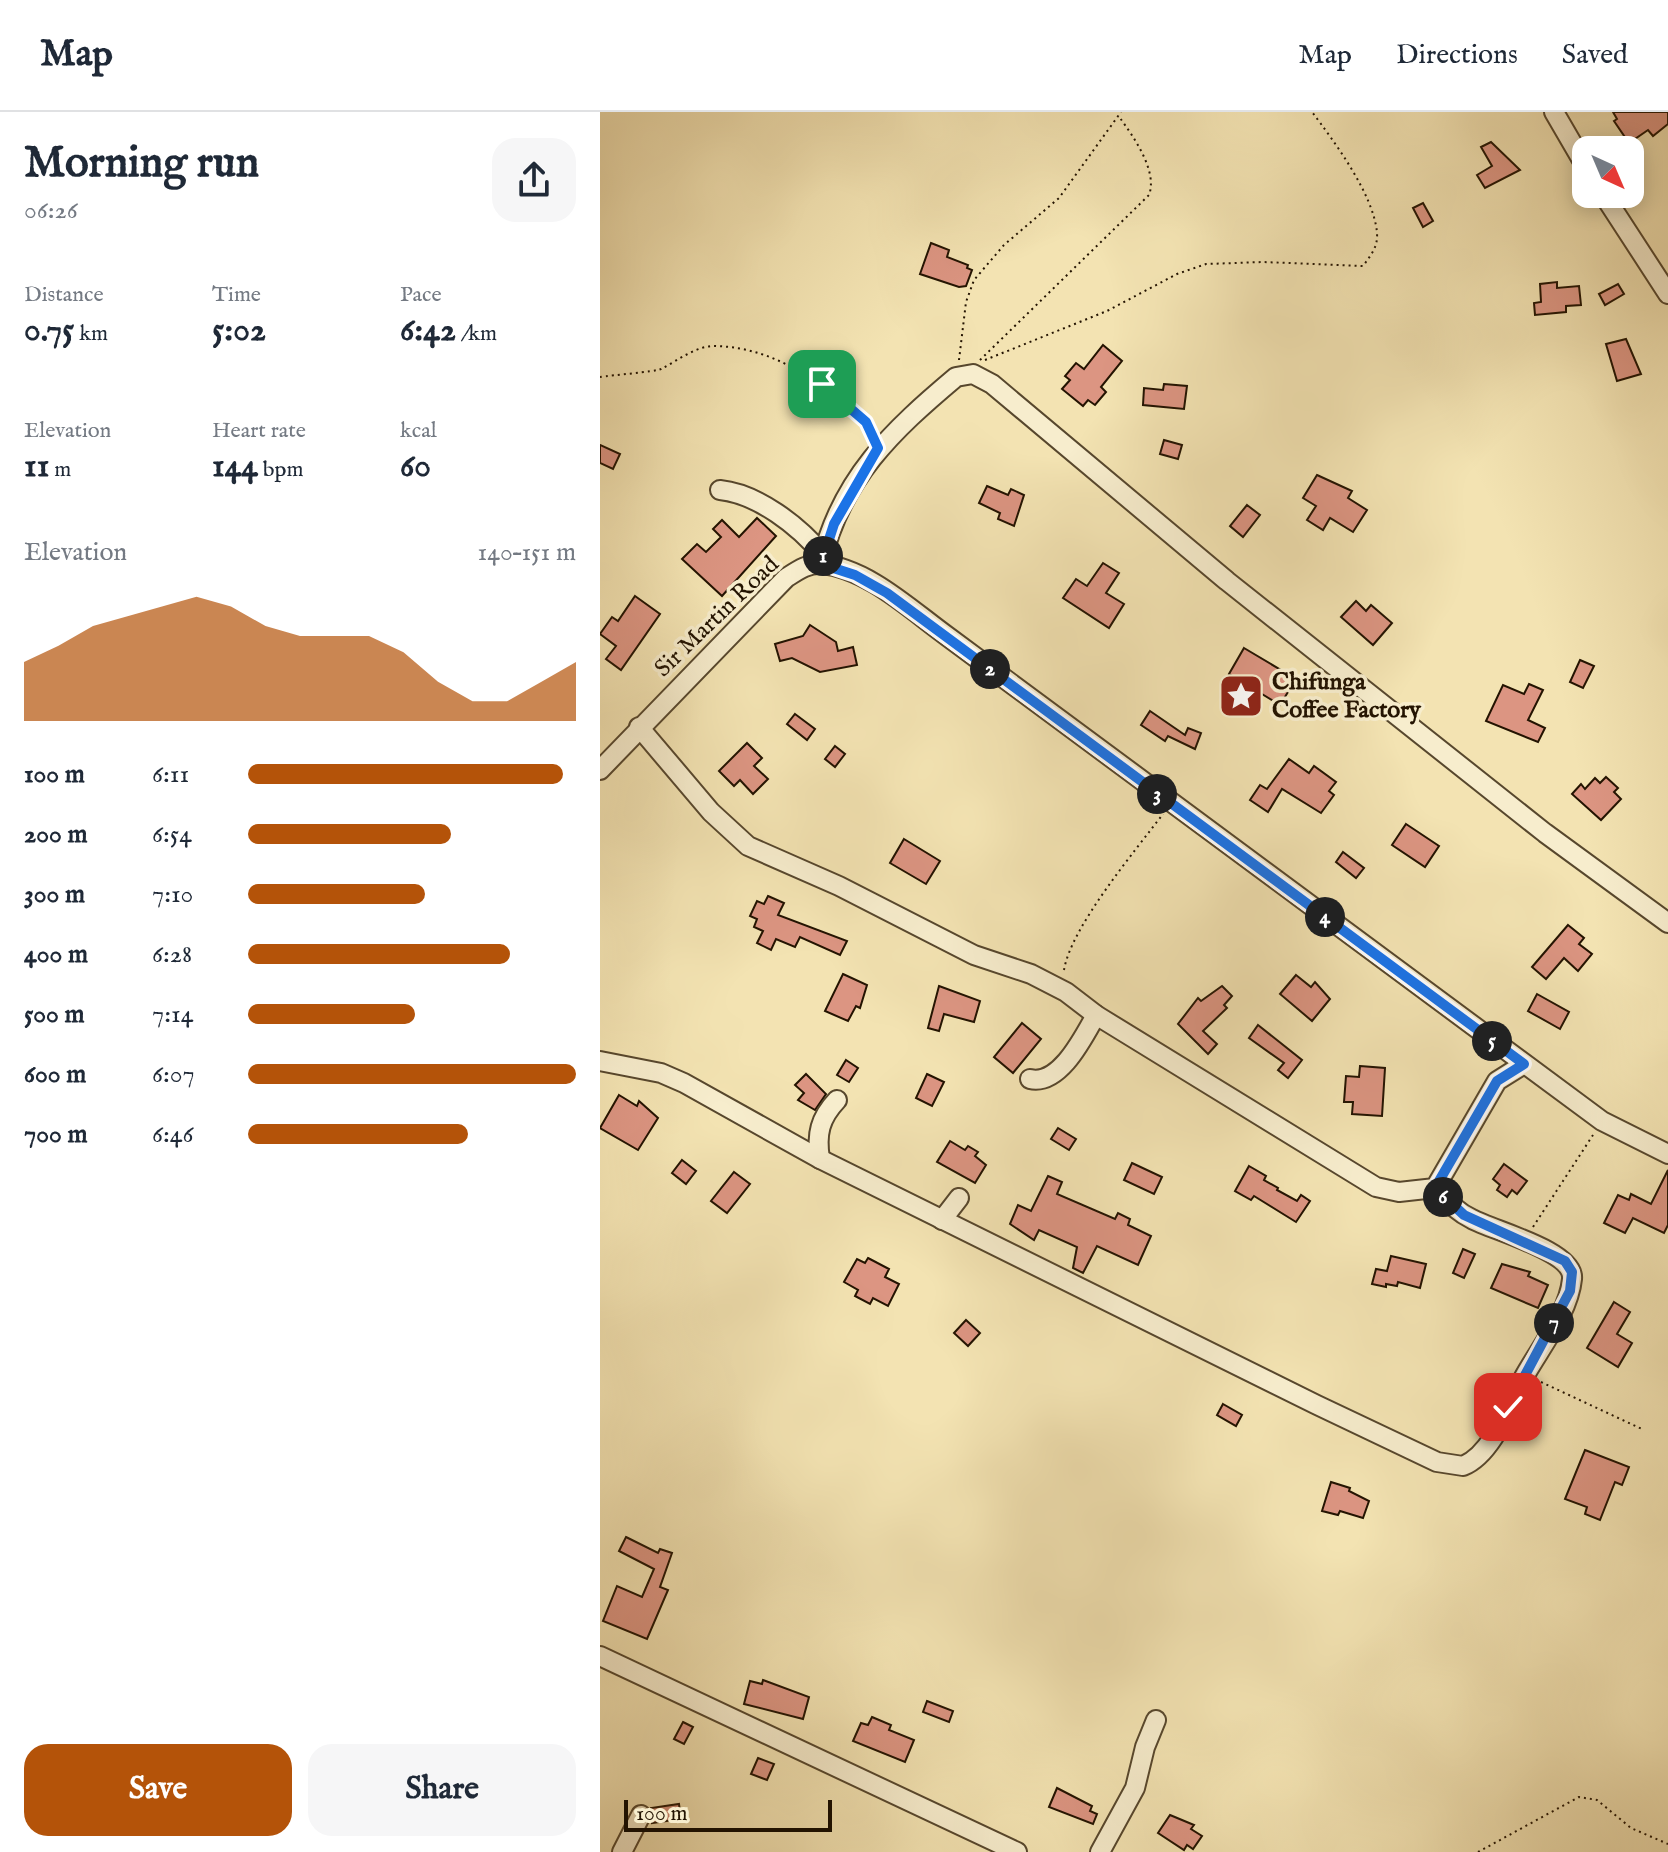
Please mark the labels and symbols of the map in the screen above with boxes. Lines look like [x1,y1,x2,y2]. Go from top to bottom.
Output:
north arrow [1572,136,1644,208]
pin [788,350,856,418]
pin: 1 [803,536,843,576]
street label: Sir Martin Road [648,550,786,684]
pin: 2 [970,649,1010,689]
place label: Chifunga Coffee Factory [1272,667,1422,726]
place icon: Chifunga Coffee Factory [1217,672,1265,720]
pin: 3 [1137,774,1177,814]
pin: 4 [1305,897,1345,937]
pin: 5 [1472,1021,1512,1061]
pin: 6 [1423,1177,1463,1217]
pin: 7 [1534,1303,1574,1343]
pin [1474,1373,1542,1441]
scale bar [624,1796,832,1832]

